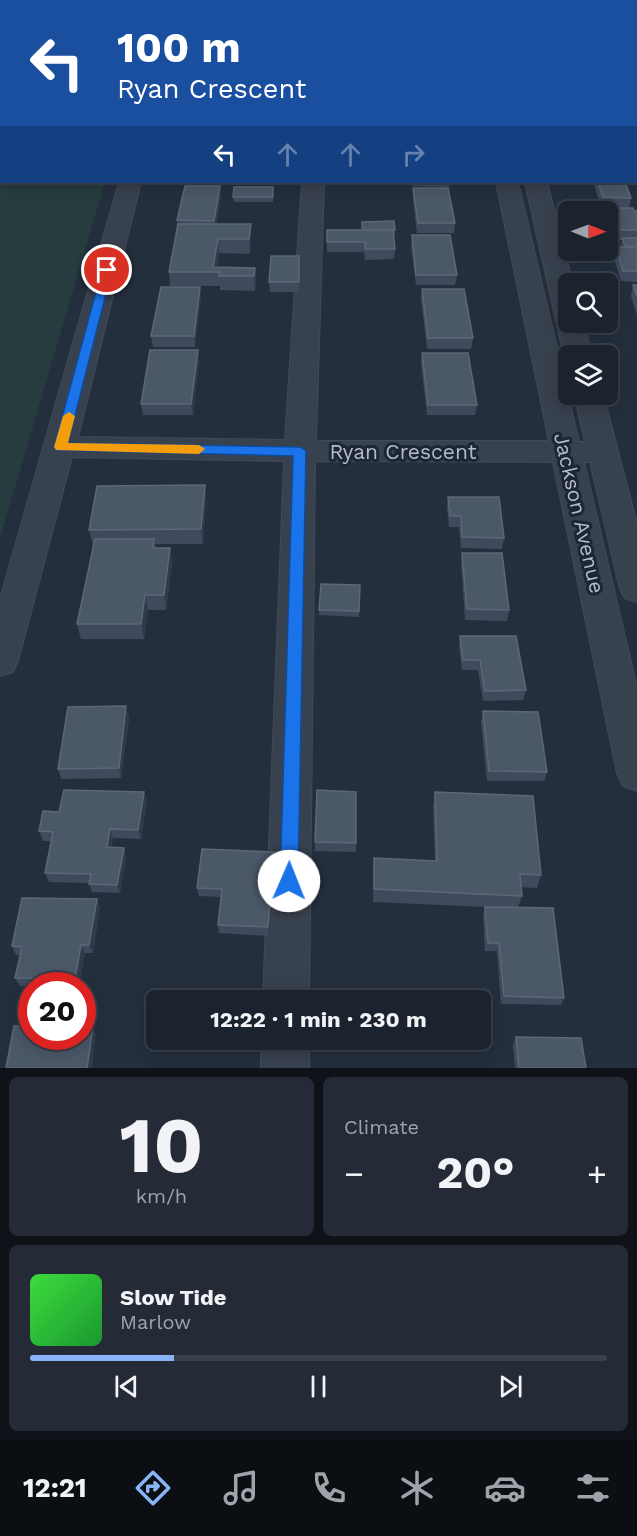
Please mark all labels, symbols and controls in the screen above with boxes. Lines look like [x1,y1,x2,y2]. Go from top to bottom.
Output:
text: 100 m [117,23,241,72]
icon: left [18,24,96,102]
text: Ryan Crescent [117,73,306,105]
icon: left [208,138,241,171]
icon: ahead [271,138,304,171]
icon: ahead [334,138,367,171]
icon: right [397,138,430,171]
north arrow [558,201,618,261]
map controls [558,201,618,405]
pin [81,244,132,295]
icon: arrive [90,253,123,286]
button: search [558,273,618,333]
button: layers [558,345,618,405]
street label: Jackson Avenue [549,430,610,596]
street label: Ryan Crescent [329,439,477,464]
position arrow [257,849,321,913]
speed limit sign: 20 [18,972,96,1050]
text: 12:22 · 1 min · 230 m [210,1007,427,1032]
text: 10 [120,1099,203,1191]
text: Climate [344,1115,419,1139]
text: 20° [436,1146,515,1199]
text: − [344,1154,364,1193]
text: + [587,1154,607,1193]
text: km/h [136,1184,187,1208]
text: Slow Tide [120,1285,227,1310]
text: Marlow [120,1310,191,1334]
icon: previous [110,1370,143,1403]
icon: pause [302,1370,335,1403]
icon: next [494,1370,527,1403]
icon: directions [132,1467,174,1509]
icon: music [220,1467,262,1509]
icon: phone [308,1467,350,1509]
icon: climate [396,1467,438,1509]
icon: car [484,1467,526,1509]
icon: filters [572,1467,614,1509]
text: 12:21 [23,1472,87,1504]

